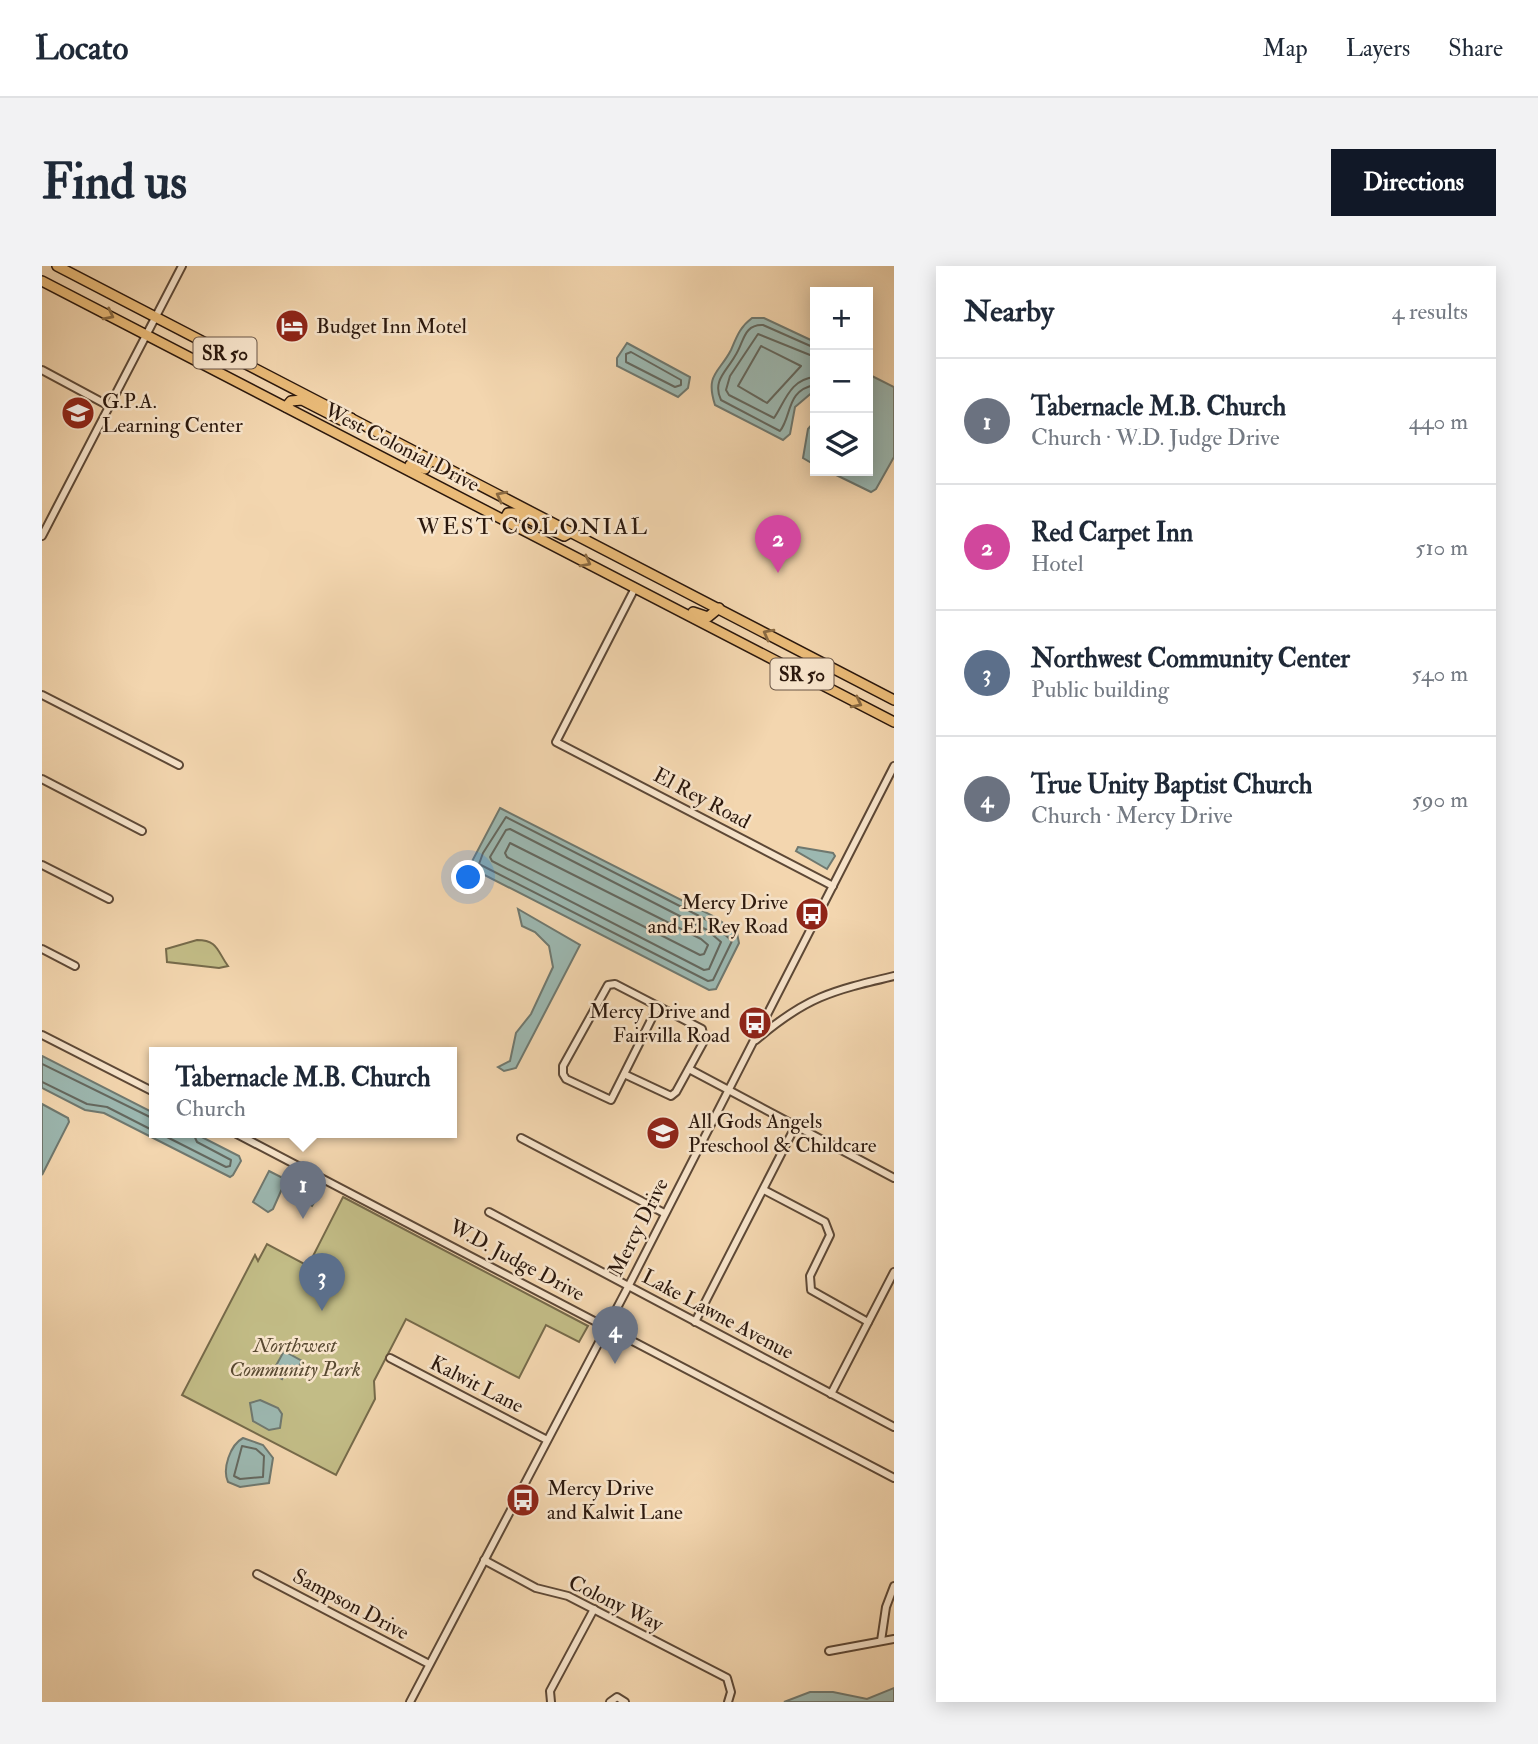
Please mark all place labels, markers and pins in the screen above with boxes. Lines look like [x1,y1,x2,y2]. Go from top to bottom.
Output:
hotel icon: Budget Inn Motel [273,307,311,345]
place label: Budget Inn Motel [316,313,467,340]
place label: G.P.A. Learning Center [102,388,243,439]
school or university icon: G.P.A. Learning Center [59,394,97,432]
pin: 2 [755,515,801,573]
place label: Mercy Drive and El Rey Road [648,889,789,940]
bus stop icon: Mercy Drive and El Rey Road [793,895,831,933]
place label: Mercy Drive and Fairvilla Road [589,998,731,1049]
bus stop icon: Mercy Drive and Fairvilla Road [736,1004,774,1042]
place label: All Gods Angels Preschool & Childcare [687,1108,877,1159]
school or university icon: All Gods Angels Preschool & Childcare [644,1114,682,1152]
pin: 1 [280,1161,326,1219]
pin: 3 [299,1253,345,1311]
pin: 4 [592,1306,638,1364]
place label: Mercy Drive and Kalwit Lane [547,1475,683,1526]
bus stop icon: Mercy Drive and Kalwit Lane [504,1481,542,1519]

